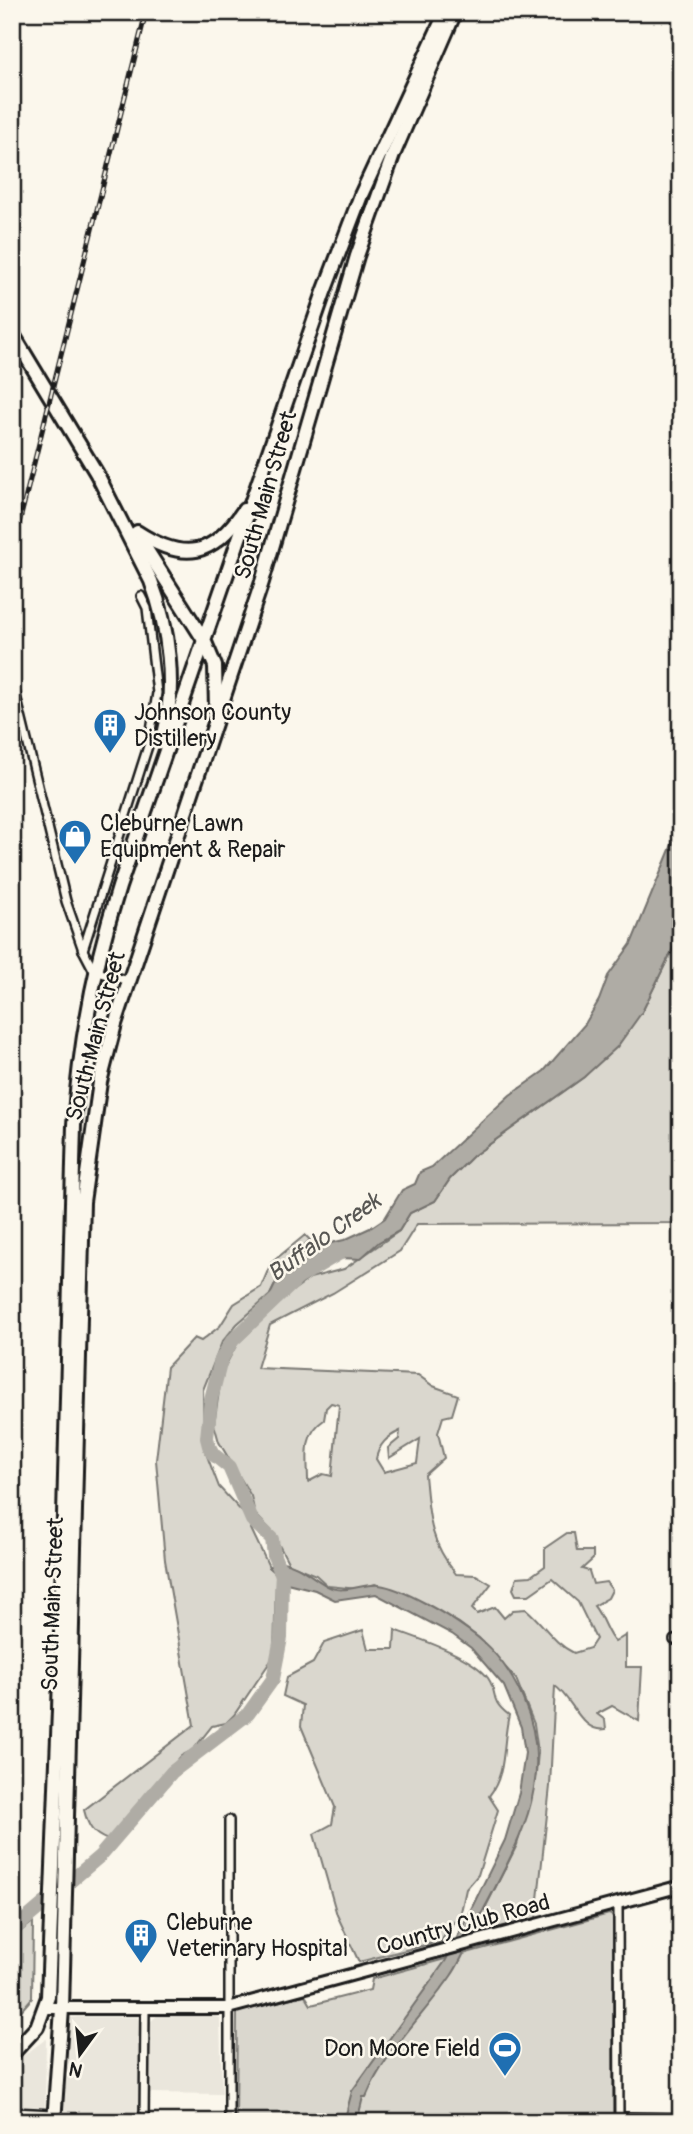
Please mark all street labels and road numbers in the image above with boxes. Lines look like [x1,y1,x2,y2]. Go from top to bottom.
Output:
street label: South Main Street [228,407,304,583]
street label: South Main Street [59,948,132,1124]
street label: South Main Street [35,1516,70,1691]
street label: Country Club Road [373,1887,553,1962]

